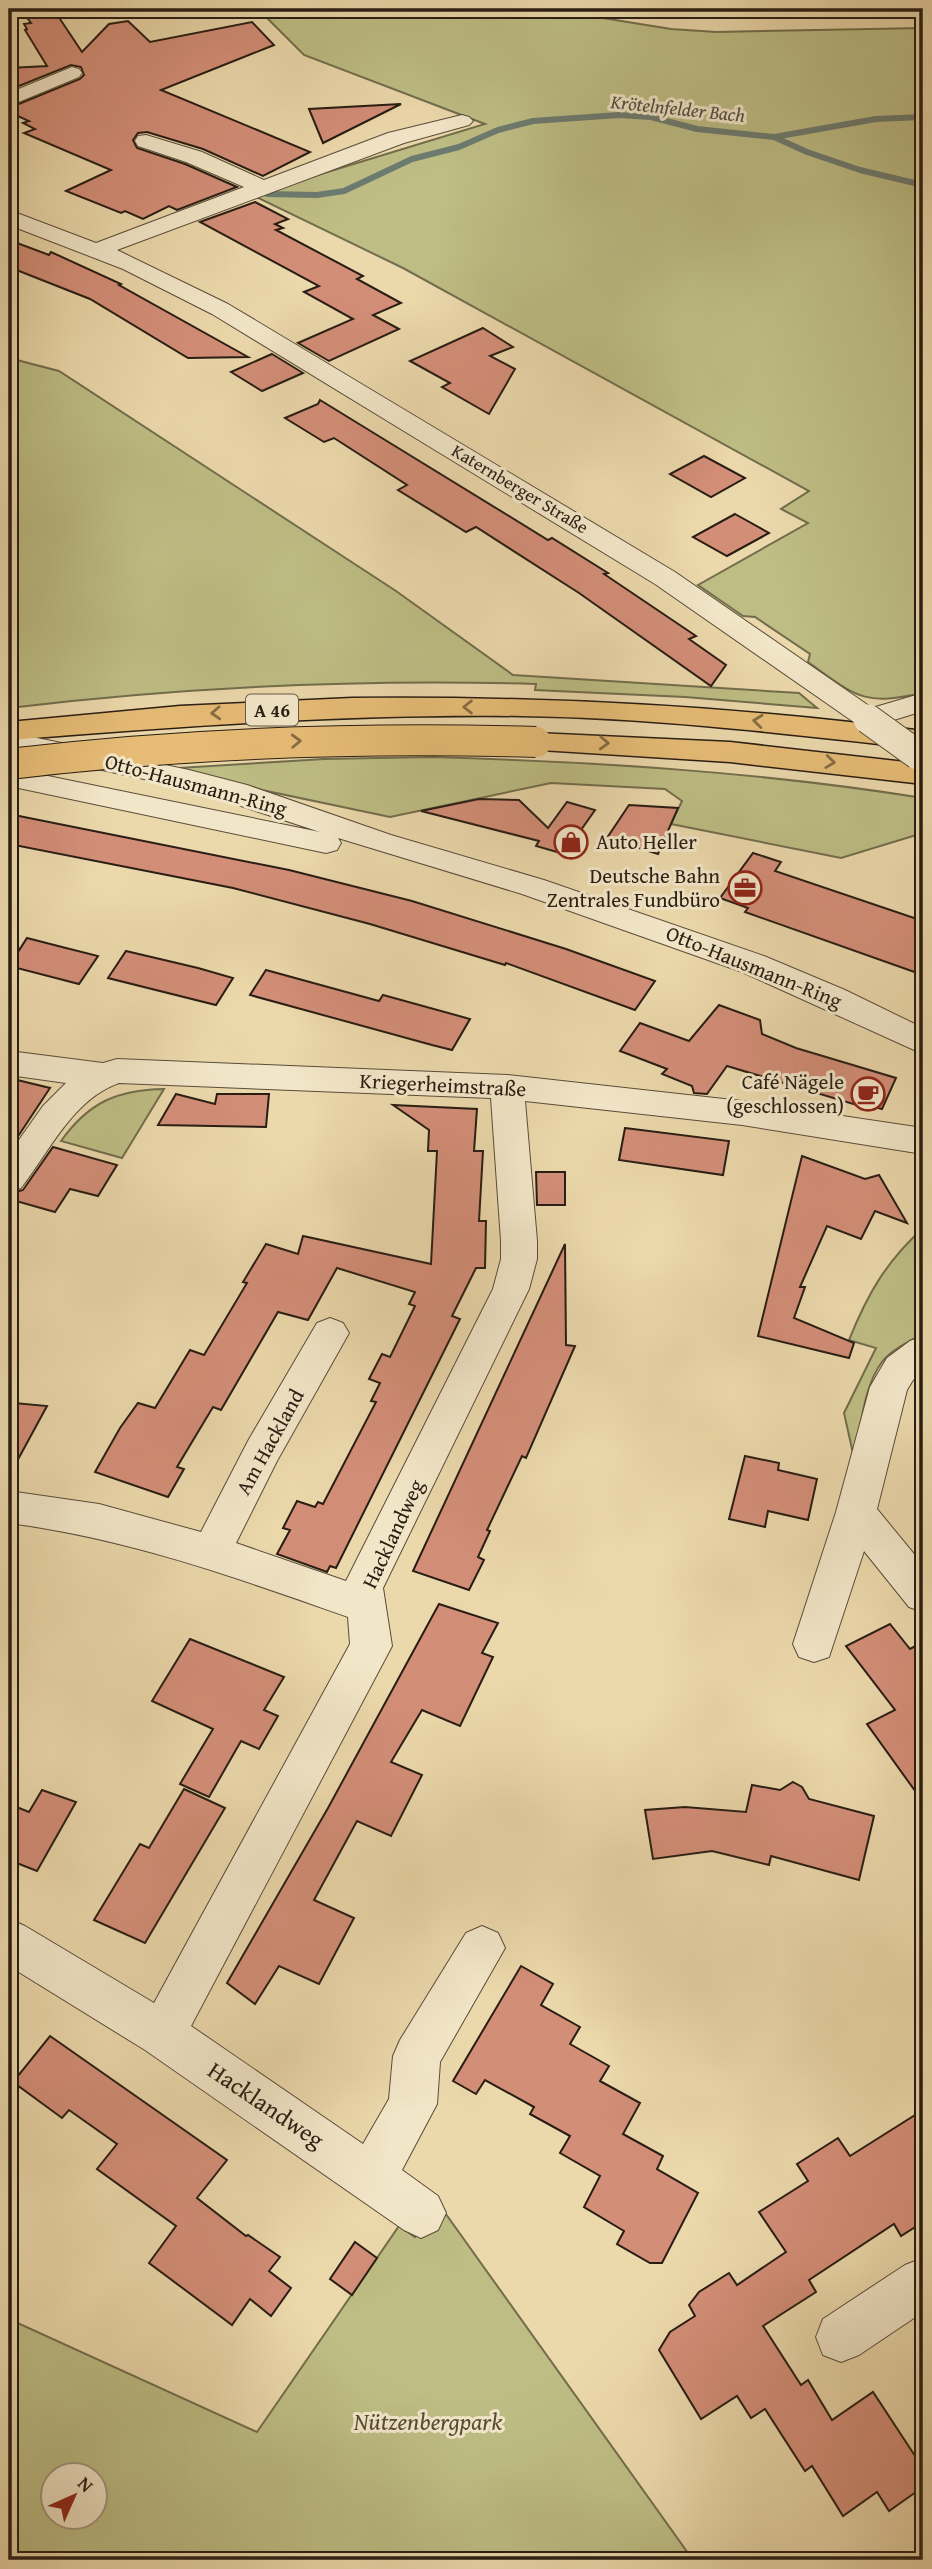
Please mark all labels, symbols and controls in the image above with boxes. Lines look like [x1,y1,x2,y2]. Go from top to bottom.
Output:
water label: Krötelnfelder Bach [609,87,747,129]
street label: Katernberger Straße [447,437,594,540]
road number: A 46 [246,694,298,726]
one-way arrow [462,699,473,715]
one-way arrow [210,705,221,720]
one-way arrow [752,714,763,729]
one-way arrow [291,733,302,748]
one-way arrow [599,735,610,750]
street label: Otto-Hausmann-Ring [102,745,291,824]
one-way arrow [825,755,836,770]
shop icon: Auto Heller [552,823,590,861]
place label: Auto Heller [596,826,697,857]
place label: Deutsche Bahn Zentrales Fundbüro [547,860,720,915]
office icon: Deutsche Bahn Zentrales Fundbüro [726,869,764,907]
street label: Otto-Hausmann-Ring [662,917,847,1016]
street label: Kriegerheimstraße [359,1065,527,1104]
place label: Café Nägele (geschlossen) [726,1066,844,1121]
cafe icon: Café Nägele (geschlossen) [849,1075,887,1113]
street label: Am Hackland [228,1382,312,1500]
street label: Hacklandweg [354,1474,432,1593]
street label: Hacklandweg [201,2053,332,2157]
park label: Nützenbergpark [353,2404,502,2439]
north arrow [38,2460,108,2530]
text: N [72,2470,101,2499]

